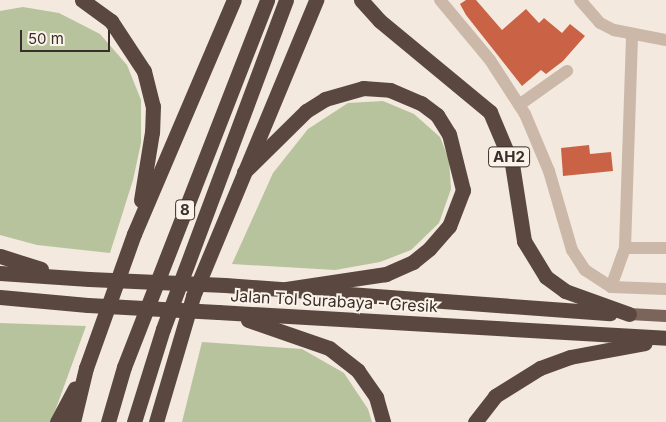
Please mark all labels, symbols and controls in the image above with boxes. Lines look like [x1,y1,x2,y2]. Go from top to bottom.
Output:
scale bar [22,20,112,52]
text: 50 m [28,29,64,48]
road number: AH2 [488,144,530,170]
road number: 8 [175,198,195,222]
street label: Jalan Tol Surabaya - Gresik [230,286,438,316]

